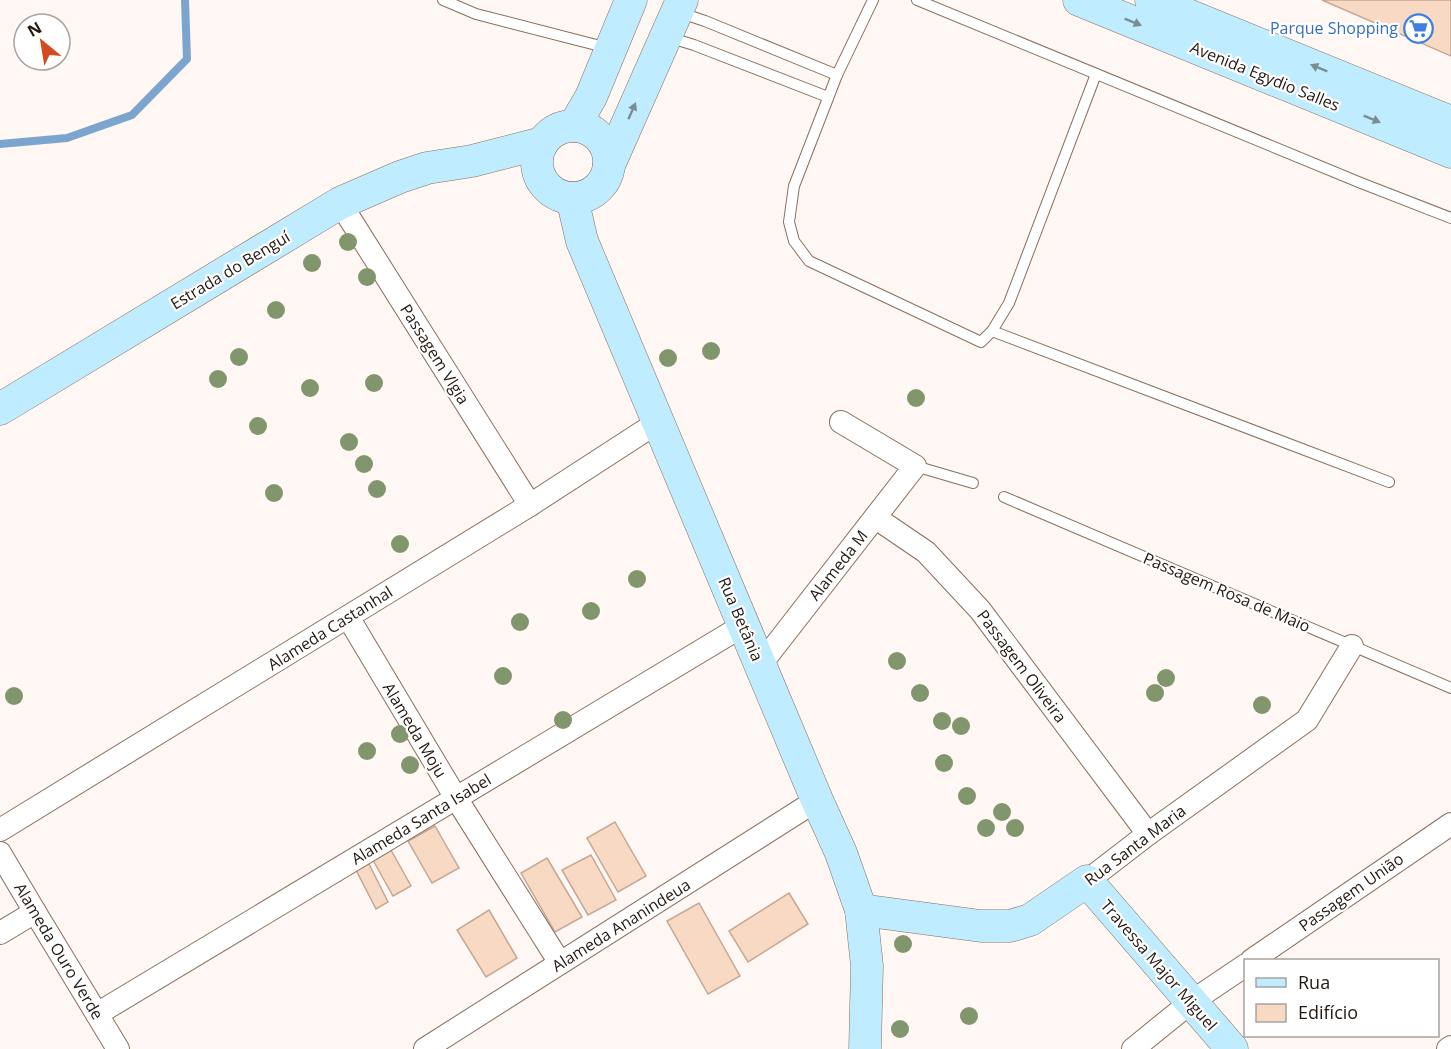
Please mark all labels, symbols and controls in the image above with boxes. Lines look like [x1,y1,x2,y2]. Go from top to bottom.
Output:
north arrow [12,12,72,72]
supermarket icon: Parque Shopping [1403,12,1435,44]
text: N [23,16,46,42]
place label: Parque Shopping [1270,17,1398,39]
one-way arrow [1124,18,1142,27]
street label: Avenida Egydio Salles [1187,36,1343,116]
one-way arrow [1310,63,1328,72]
one-way arrow [627,102,637,120]
one-way arrow [1363,115,1381,124]
street label: Estrada do Benguí [166,225,295,314]
street label: Passagem Vlgia [395,300,475,408]
street label: Alameda M [803,525,873,605]
street label: Passagem Rosa de Maio [1140,547,1314,637]
street label: Rua Betânia [713,574,769,664]
street label: Alameda Castanhal [263,581,397,675]
street label: Passagem Oliveira [972,605,1072,727]
street label: Alameda Moju [378,678,452,782]
street label: Alameda Santa Isabel [347,768,495,870]
street label: Rua Santa Maria [1080,800,1190,890]
street label: Passagem União [1294,848,1408,936]
street label: Alameda Ananindeua [547,873,695,977]
street label: Alameda Ouro Verde [9,878,109,1024]
street label: Travessa Major Miguel [1096,895,1222,1035]
legend [1244,959,1439,1037]
text: Rua [1298,970,1330,994]
text: Edifício [1298,1000,1358,1024]

